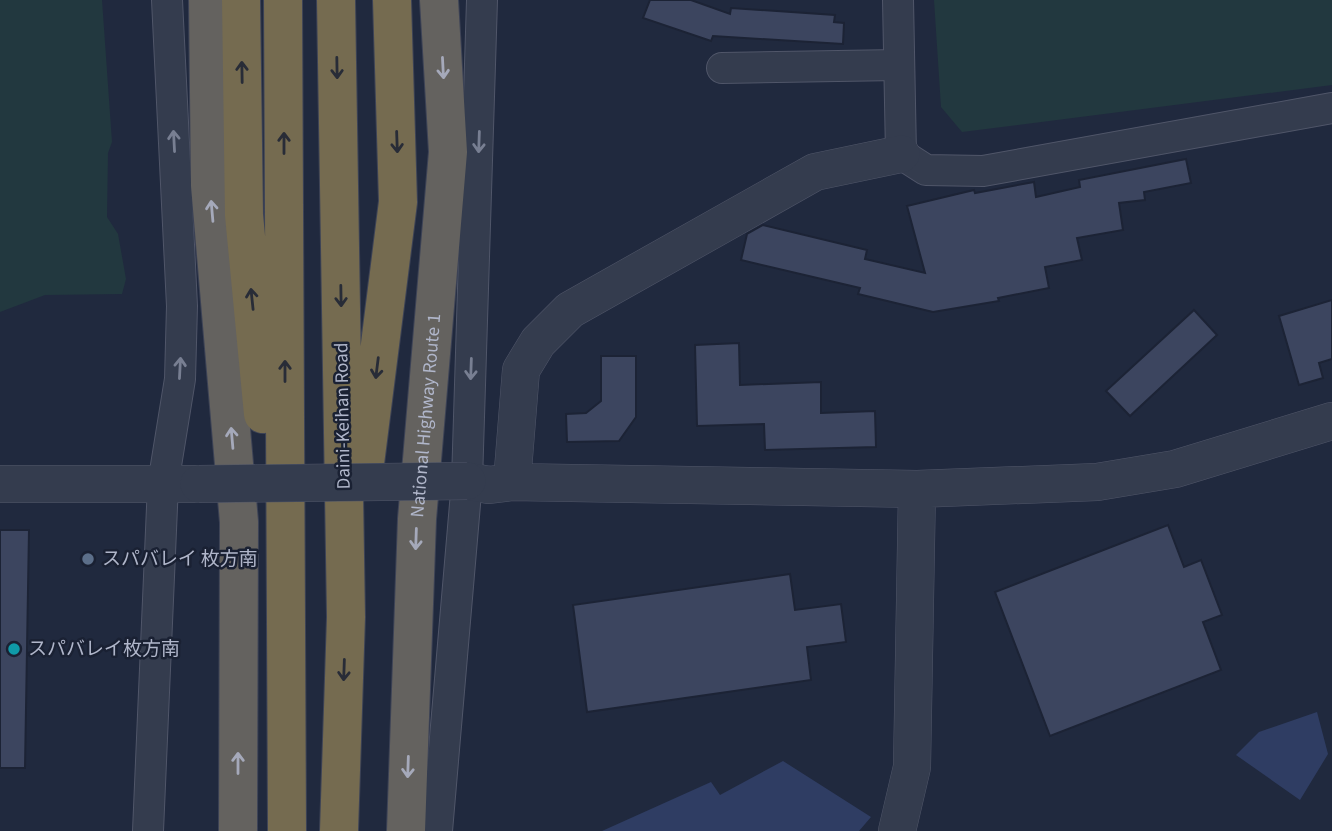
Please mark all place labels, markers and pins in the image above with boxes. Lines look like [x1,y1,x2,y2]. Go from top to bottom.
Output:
place label: スパバレイ 枚方南 [102,546,258,573]
marker: スパバレイ 枚方南 [80,551,96,567]
place label: スパバレイ枚方南 [28,636,180,663]
marker: スパバレイ枚方南 [6,641,22,657]

